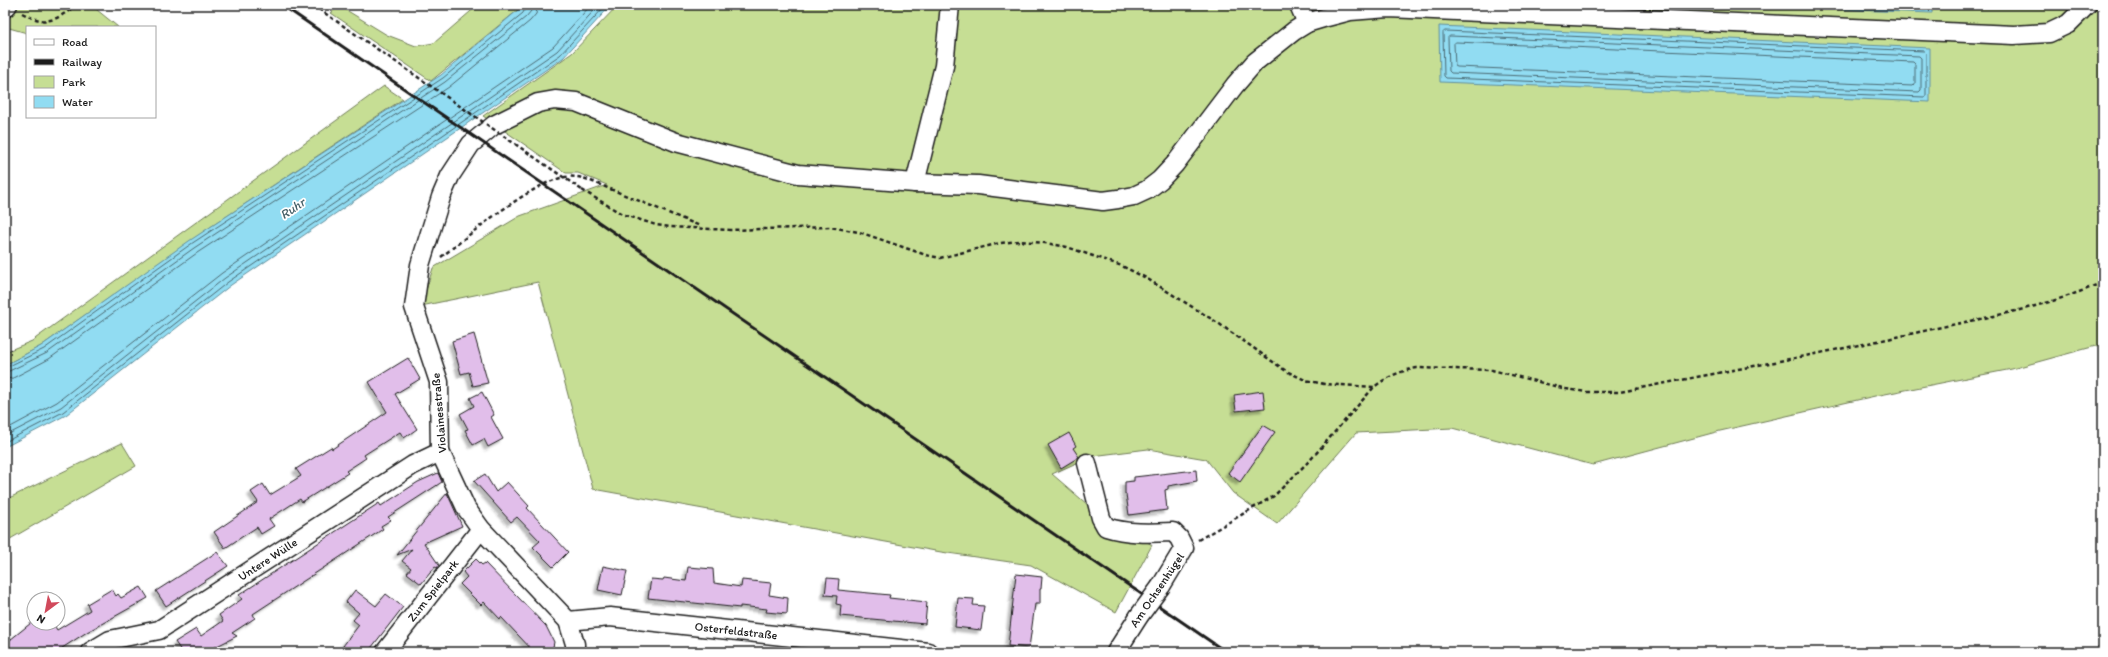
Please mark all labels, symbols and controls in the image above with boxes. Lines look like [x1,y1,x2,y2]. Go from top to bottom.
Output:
legend [26,26,156,118]
text: Road [62,35,88,49]
text: Railway [62,55,102,69]
text: Park [62,75,86,89]
text: Water [62,95,93,109]
water label: Ruhr [277,193,309,222]
street label: Violainesstraße [429,372,449,454]
street label: Untere Wülle [236,535,300,584]
street label: Am Ochsenhügel [1127,550,1187,630]
street label: Zum Spielpark [405,556,462,624]
north arrow [26,591,66,631]
text: N [34,612,48,627]
street label: Osterfeldstraße [694,619,778,642]

